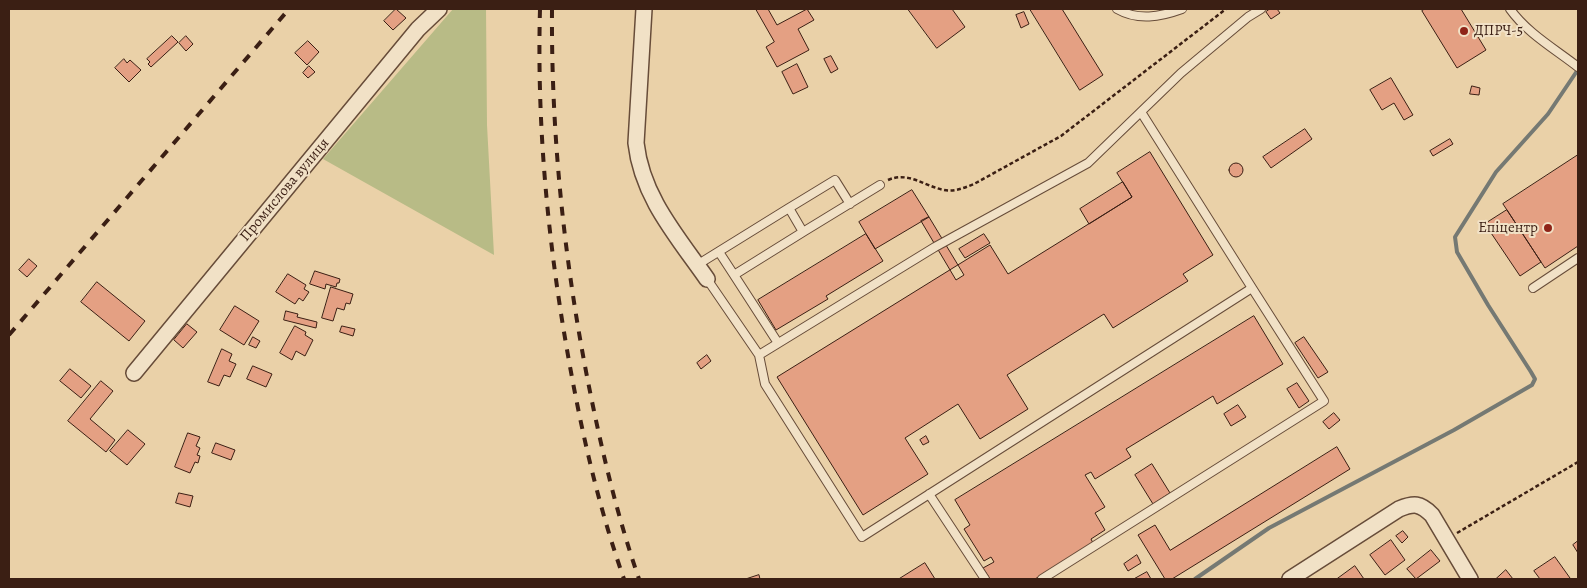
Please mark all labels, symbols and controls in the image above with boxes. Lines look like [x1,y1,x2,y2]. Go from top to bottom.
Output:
place label: ДПРЧ-5 [1474,22,1523,40]
marker: ДПРЧ-5 [1458,25,1470,37]
street label: Промислова вулиця [237,135,333,245]
place label: Епіцентр [1478,219,1538,237]
marker: Епіцентр [1542,222,1554,234]

